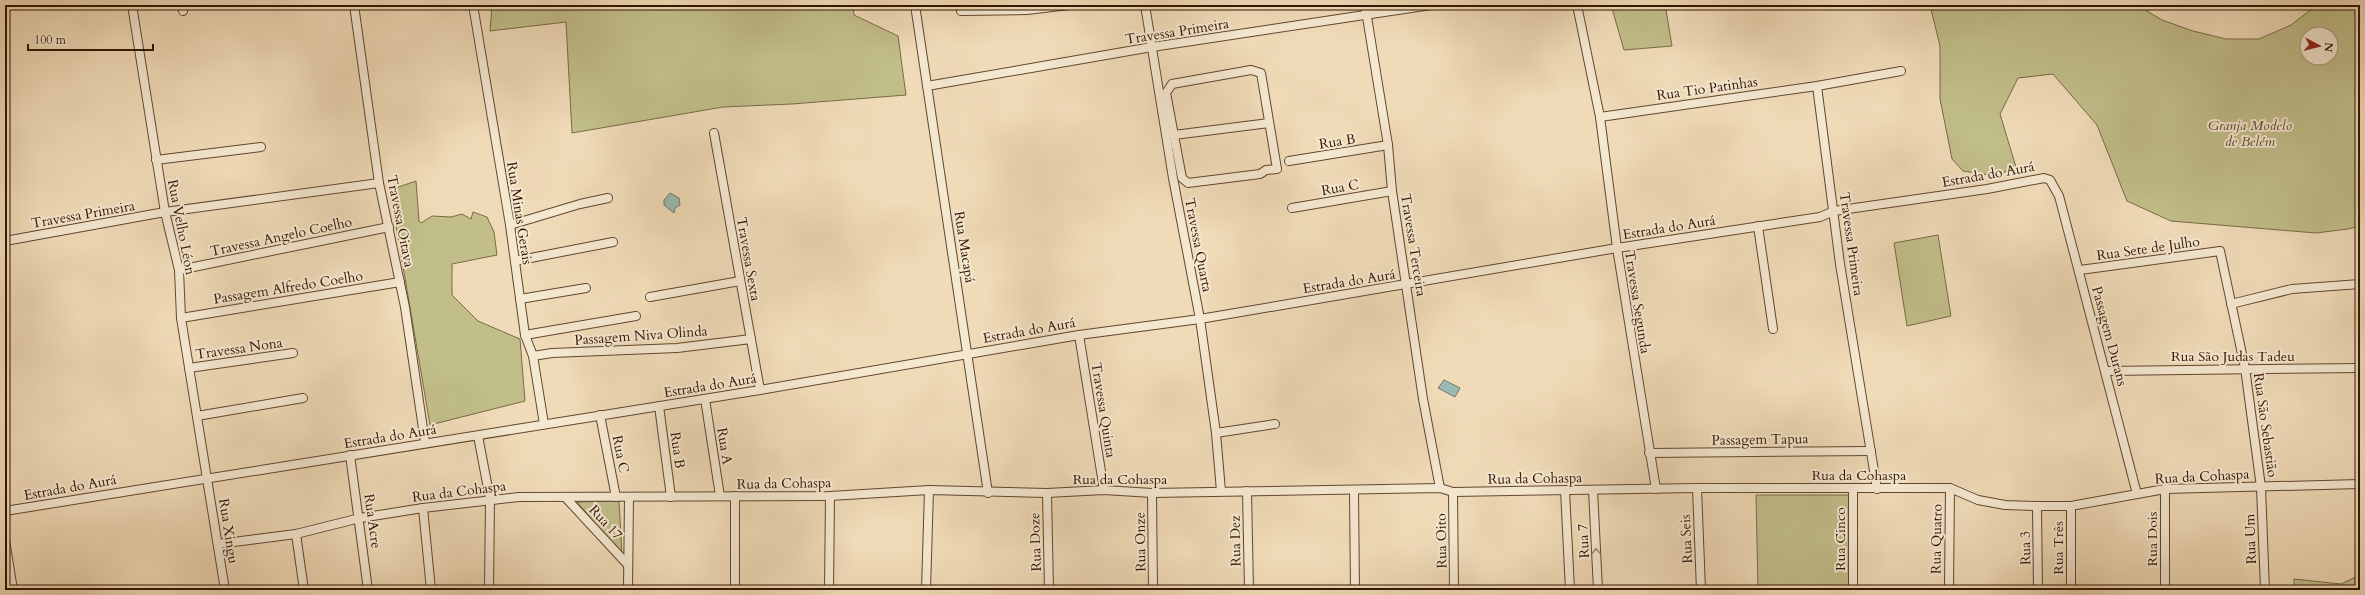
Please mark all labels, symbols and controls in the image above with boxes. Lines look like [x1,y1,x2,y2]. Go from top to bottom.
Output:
street label: Travessa Primeira [1124,14,1230,49]
scale bar [28,26,153,52]
north arrow [2299,26,2339,66]
text: 100 m [34,32,67,48]
text: N [2320,42,2336,53]
street label: Rua Tio Patinhas [1655,72,1759,105]
park label: Granja Modelo de Belém [2208,116,2293,151]
street label: Rua B [1317,129,1357,154]
street label: Estrada do Aurá [1940,157,2036,192]
street label: Rua Minas Gerais [502,160,537,266]
street label: Travessa Oitava [382,173,419,269]
street label: Rua C [1320,175,1361,200]
street label: Rua Velho Léon [163,178,200,276]
street label: Travessa Primeira [1835,191,1868,297]
street label: Travessa Terceira [1396,192,1431,298]
street label: Travessa Primeira [30,196,136,233]
street label: Travessa Quarta [1180,196,1217,294]
street label: Rua Macapá [949,210,980,284]
street label: Estrada do Aurá [1621,211,1717,244]
street label: Travessa Angelo Coelho [208,212,354,261]
street label: Travessa Sexta [732,216,765,303]
street label: Rua Sete de Julho [2095,232,2201,265]
street label: Travessa Segunda [1620,249,1655,355]
street label: Estrada do Aurá [1301,265,1397,298]
street label: Passagem Alfredo Coelho [212,266,365,309]
street label: Passagem Durans [2087,284,2132,388]
street label: Estrada do Aurá [981,313,1077,348]
street label: Passagem Niva Olinda [574,321,708,350]
street label: Travessa Nona [194,333,284,364]
street label: Rua São Judas Tadeu [2171,347,2295,366]
street label: Travessa Quinta [1087,361,1120,459]
street label: Estrada do Aurá [662,369,758,402]
street label: Rua São Sebastião [2249,372,2282,479]
street label: Estrada do Aurá [342,420,438,453]
street label: Rua A [712,426,737,466]
street label: Passagem Tapua [1711,429,1809,450]
street label: Rua B [666,431,689,470]
street label: Rua C [608,434,634,475]
street label: Rua da Cohaspa [2154,465,2250,488]
street label: Rua da Cohaspa [1812,466,1906,485]
street label: Rua da Cohaspa [1488,468,1582,489]
street label: Estrada do Aurá [22,470,118,505]
street label: Rua da Cohaspa [1073,470,1167,489]
street label: Rua da Cohaspa [737,473,831,494]
street label: Rua da Cohaspa [411,476,507,507]
street label: Rua Acre [359,493,386,550]
street label: Rua Xingu [214,497,243,565]
street label: Rua 17 [585,501,627,544]
street label: Rua Quatro [1926,503,1947,574]
street label: Rua Cinco [1831,507,1850,571]
street label: Rua Dois [2143,511,2162,566]
street label: Rua Doze [1025,512,1046,572]
street label: Rua Onze [1130,512,1151,572]
street label: Rua Oito [1432,513,1451,569]
street label: Rua Um [2240,513,2261,565]
street label: Rua Dez [1226,514,1245,567]
street label: Rua Seis [1676,514,1697,564]
street label: Rua Três [2049,521,2068,575]
street label: Rua 7 [1573,523,1594,559]
street label: Rua 3 [2016,531,2035,565]
one-way arrow [1592,548,1601,554]

